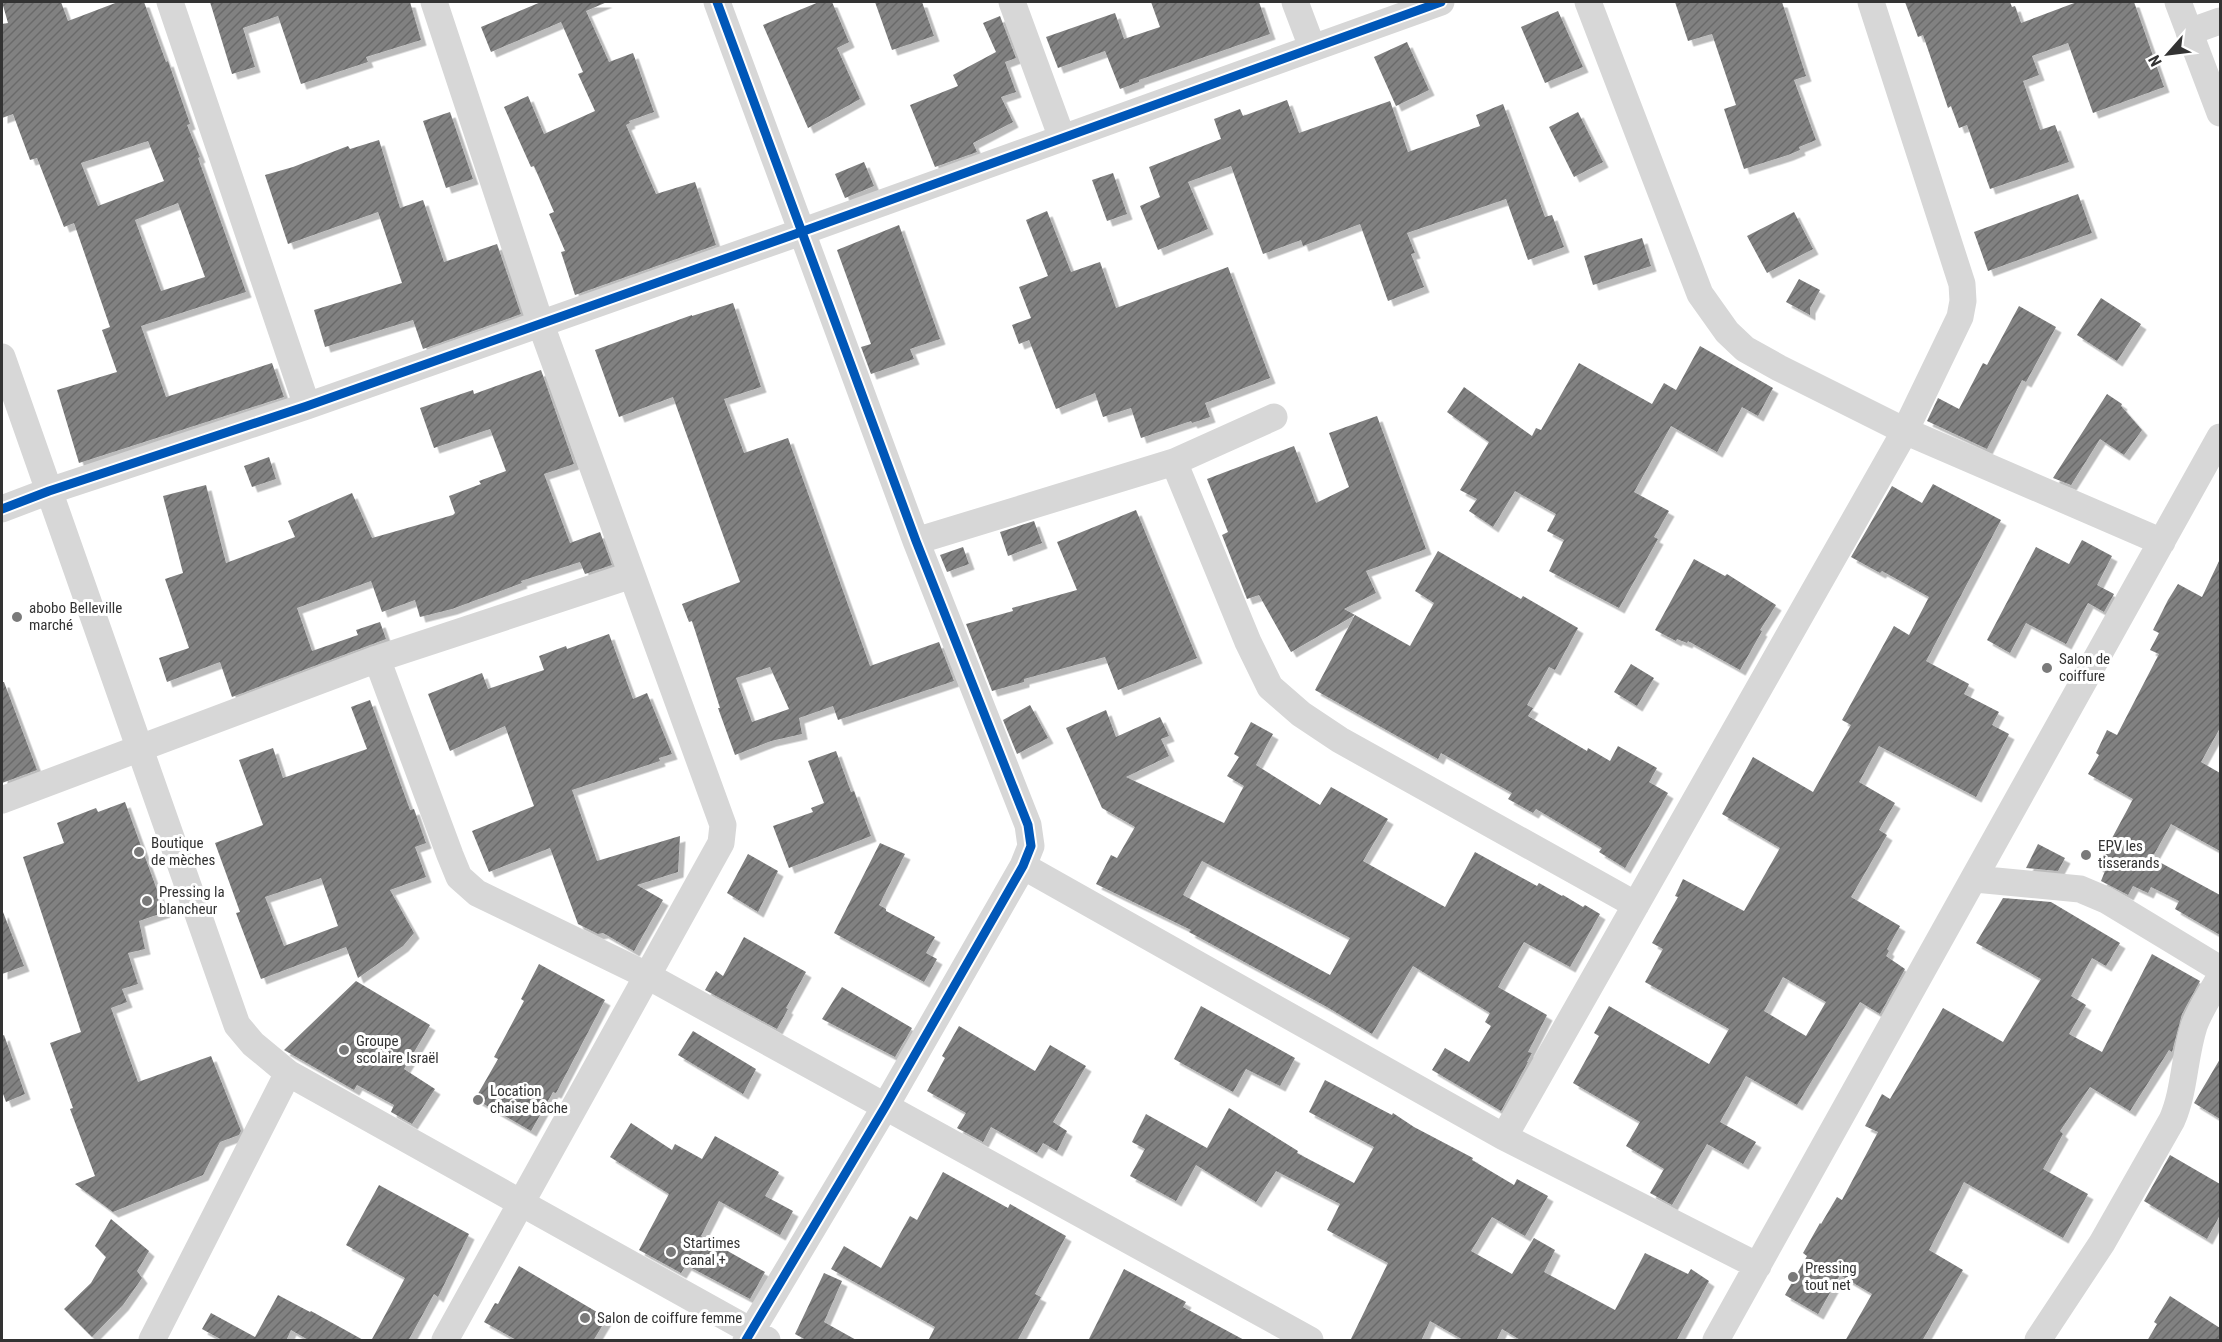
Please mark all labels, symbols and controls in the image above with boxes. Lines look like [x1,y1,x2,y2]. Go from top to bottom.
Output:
north arrow [2138,24,2198,84]
text: N [2145,52,2166,70]
place label: abobo Belleville marché [29,599,122,634]
marker: abobo Belleville marché [10,610,24,624]
place label: Salon de coiffure [2059,650,2110,685]
marker: Salon de coiffure [2040,661,2054,675]
place label: Boutique de mèches [151,834,215,869]
place label: EPV les tisserands [2098,837,2160,872]
marker: Boutique de mèches [132,845,146,859]
marker: EPV les tisserands [2079,848,2093,862]
place label: Pressing la blancheur [159,883,225,918]
marker: Pressing la blancheur [140,894,154,908]
place label: Groupe scolaire Israël [356,1032,439,1067]
marker: Groupe scolaire Israël [337,1043,351,1057]
place label: Location chaise bâche [490,1082,568,1117]
marker: Location chaise bâche [471,1093,485,1107]
place label: Startimes canal + [683,1234,741,1269]
marker: Startimes canal + [664,1245,678,1259]
place label: Pressing tout net [1805,1259,1857,1294]
marker: Pressing tout net [1786,1270,1800,1284]
place label: Salon de coiffure femme [597,1309,742,1327]
marker: Salon de coiffure femme [578,1311,592,1325]

